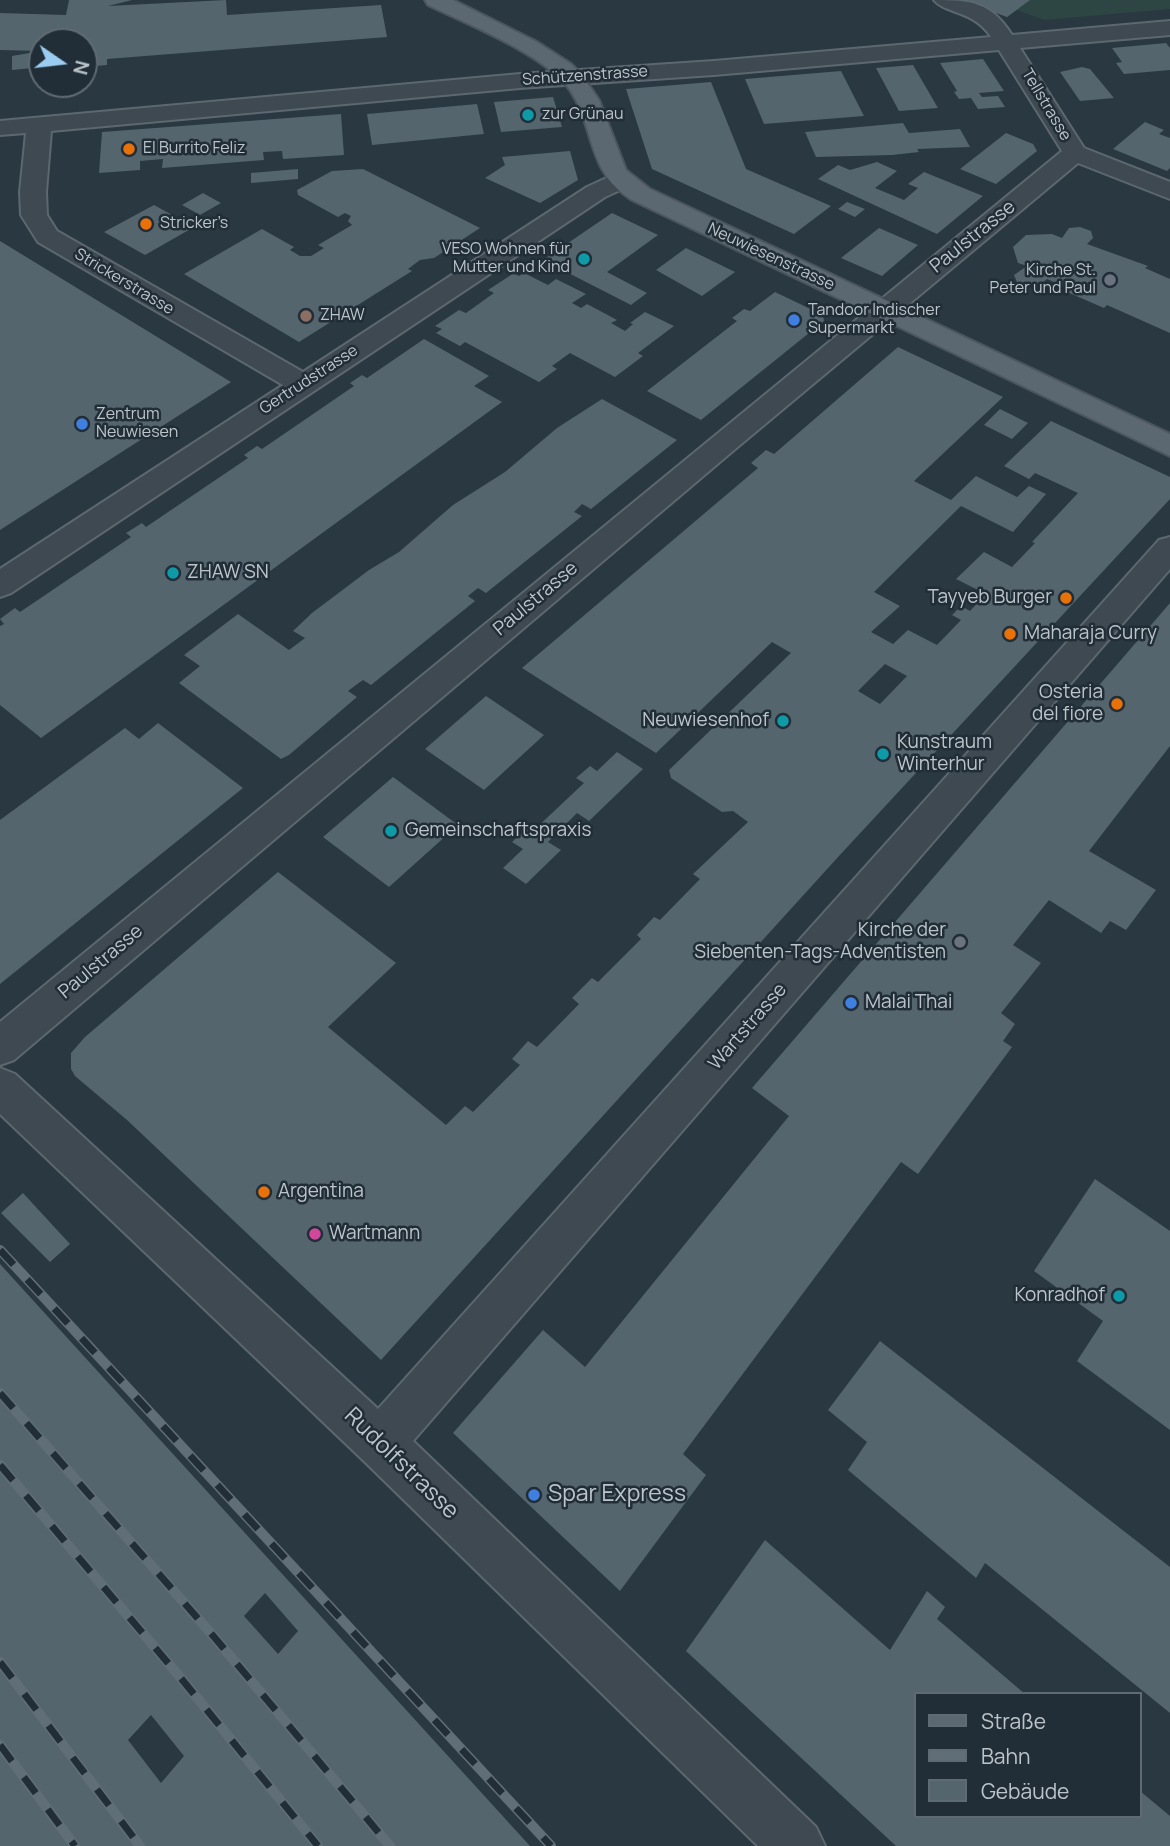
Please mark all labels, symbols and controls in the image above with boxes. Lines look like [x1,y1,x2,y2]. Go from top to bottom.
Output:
north arrow [28,28,98,98]
text: N [67,58,96,77]
street label: Schützenstrasse [522,62,648,90]
street label: Tellstrasse [1017,66,1075,144]
place label: zur Grünau [542,105,623,125]
marker: zur Grünau [520,107,536,123]
place label: El Burrito Feliz [143,139,246,159]
marker: El Burrito Feliz [121,141,137,157]
street label: Paulstrasse [926,196,1020,278]
place label: Stricker’s [160,214,228,234]
marker: Stricker’s [138,216,154,232]
street label: Neuwiesenstrasse [705,219,837,295]
place label: VESO Wohnen für Mutter und Kind [442,240,570,278]
street label: Strickerstrasse [71,245,177,319]
marker: VESO Wohnen für Mutter und Kind [576,251,592,267]
place label: Kirche St. Peter und Paul [990,261,1096,299]
marker: Kirche St. Peter und Paul [1102,272,1118,288]
place label: Tandoor Indischer Supermarkt [808,301,940,339]
place label: ZHAW [320,306,365,326]
marker: ZHAW [298,308,314,324]
marker: Tandoor Indischer Supermarkt [786,312,802,328]
street label: Gertrudstrasse [256,341,362,419]
place label: Zentrum Neuwiesen [96,405,178,443]
marker: Zentrum Neuwiesen [74,416,90,432]
street label: Paulstrasse [489,557,583,641]
place label: ZHAW SN [187,562,269,584]
marker: ZHAW SN [165,565,181,581]
place label: Tayyeb Burger [928,587,1052,609]
marker: Tayyeb Burger [1058,590,1074,606]
place label: Maharaja Curry [1024,623,1157,645]
marker: Maharaja Curry [1002,626,1018,642]
place label: Osteria del fiore [1032,682,1103,726]
marker: Osteria del fiore [1109,696,1125,712]
place label: Neuwiesenhof [642,710,769,732]
marker: Neuwiesenhof [775,713,791,729]
place label: Kunstraum Winterhur [897,732,992,776]
marker: Kunstraum Winterhur [875,746,891,762]
place label: Gemeinschaftspraxis [405,820,591,842]
marker: Gemeinschaftspraxis [383,823,399,839]
street label: Paulstrasse [54,920,148,1004]
place label: Kirche der Siebenten-Tags-Adventisten [694,920,946,964]
marker: Kirche der Siebenten-Tags-Adventisten [952,934,968,950]
street label: Wartstrasse [704,979,792,1075]
place label: Malai Thai [865,992,952,1014]
marker: Malai Thai [843,995,859,1011]
place label: Argentina [278,1181,364,1203]
marker: Argentina [256,1184,272,1200]
place label: Wartmann [329,1223,420,1245]
marker: Wartmann [307,1226,323,1242]
place label: Konradhof [1014,1285,1105,1307]
marker: Konradhof [1111,1288,1127,1304]
street label: Rudolfstrasse [338,1403,464,1525]
place label: Spar Express [548,1481,686,1509]
marker: Spar Express [526,1487,542,1503]
legend [914,1692,1142,1818]
text: Straße [981,1707,1046,1735]
text: Bahn [981,1742,1031,1770]
text: Gebäude [981,1777,1069,1805]

